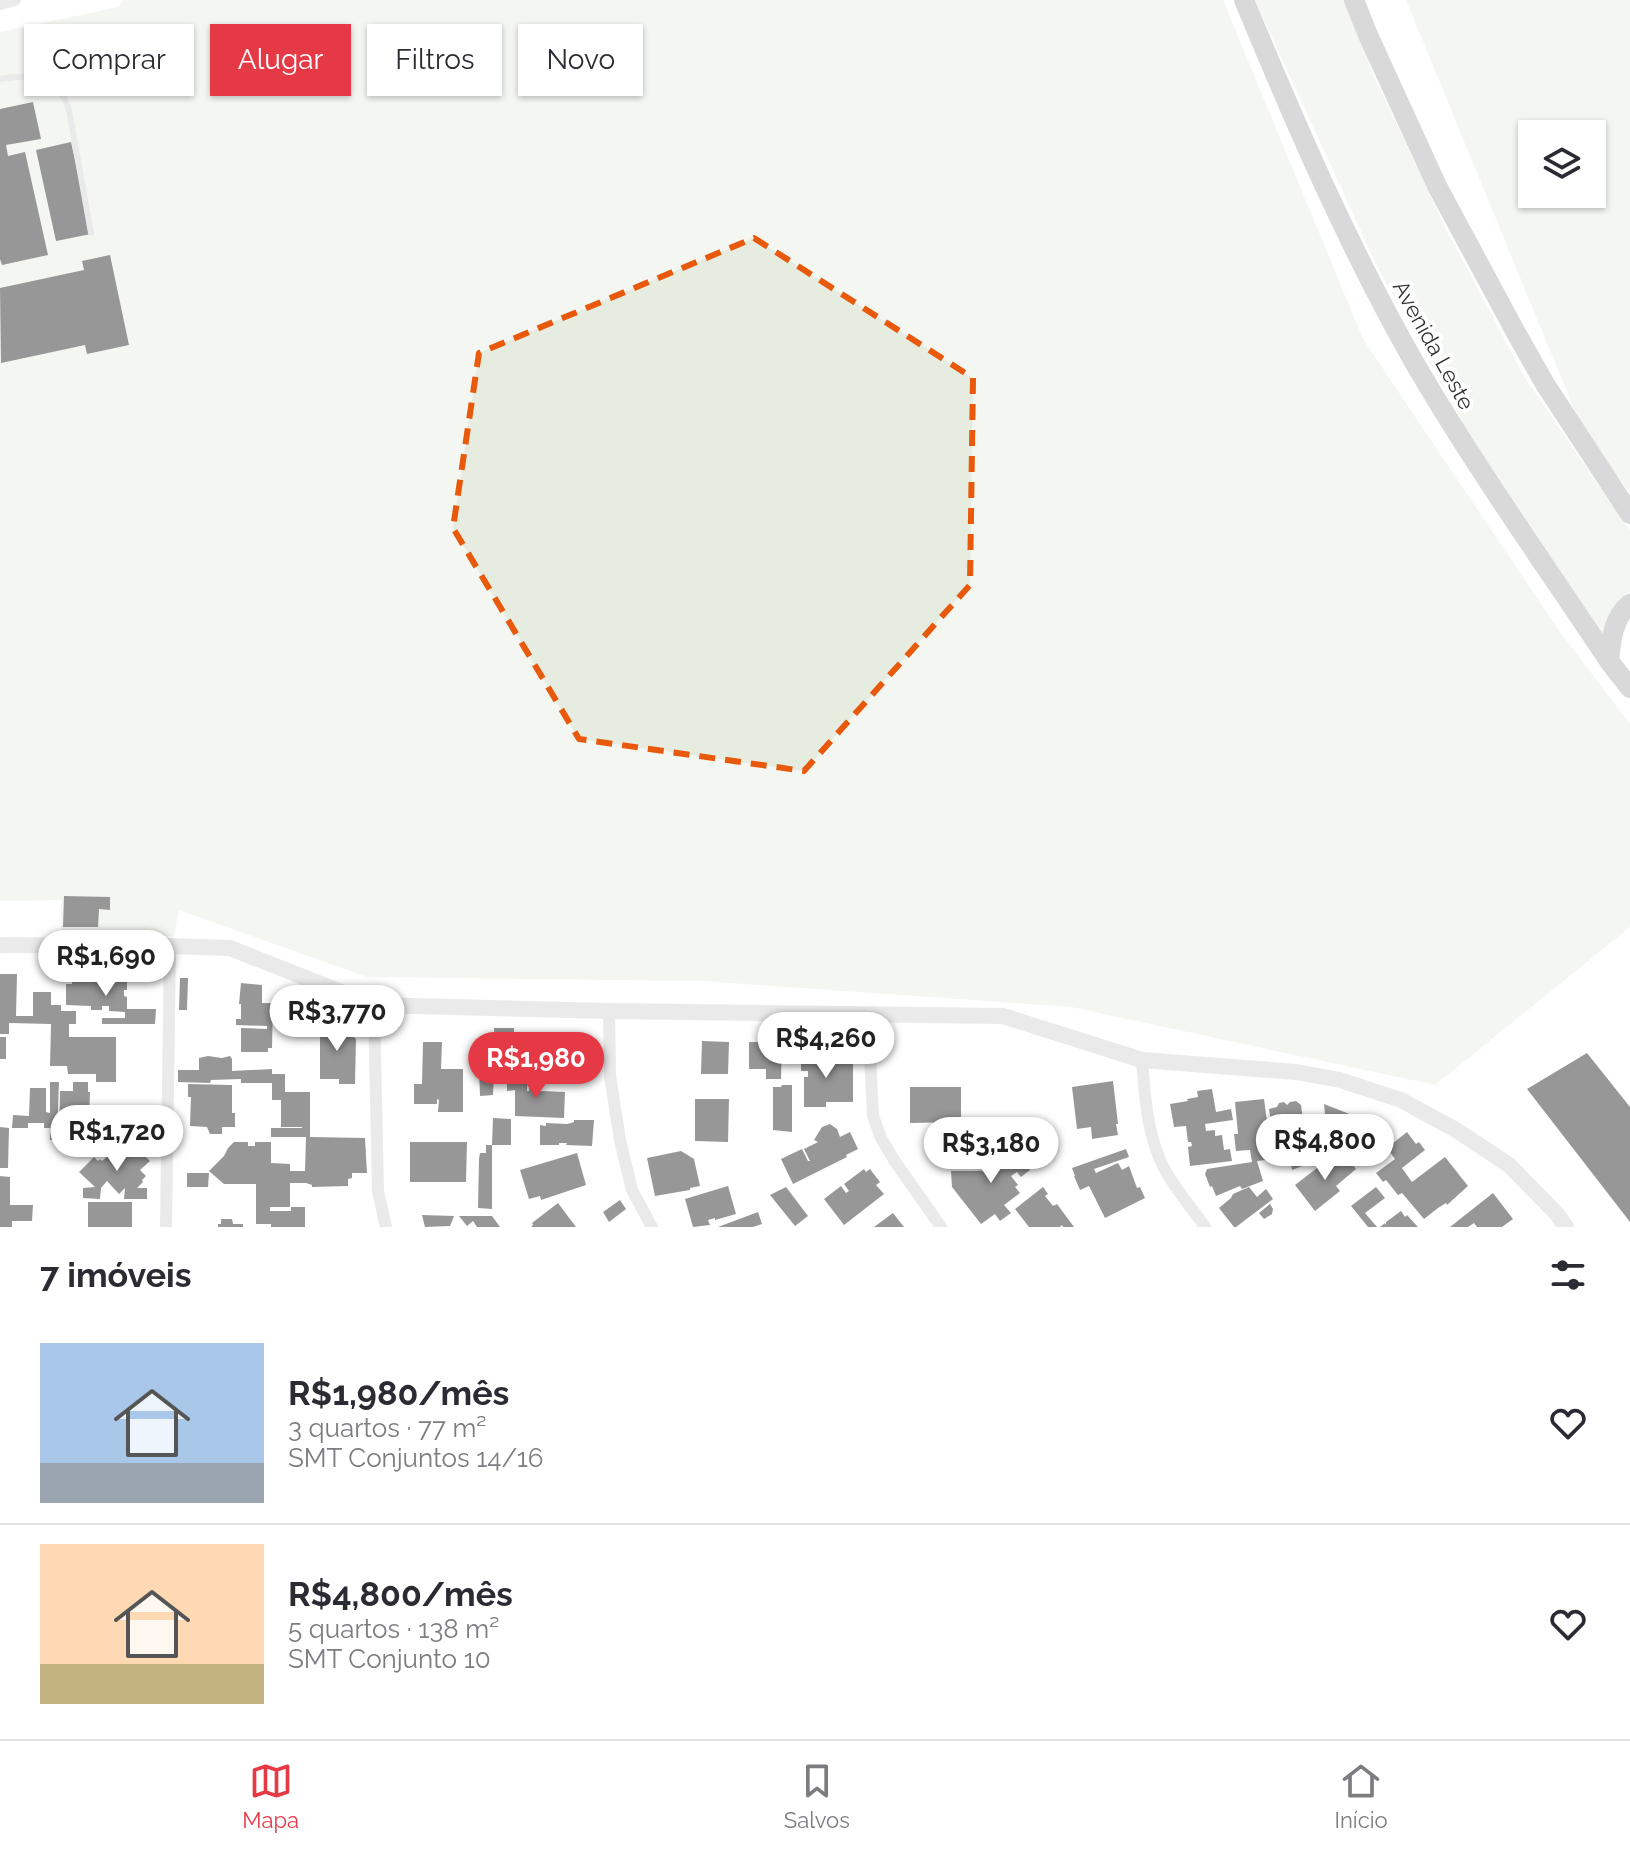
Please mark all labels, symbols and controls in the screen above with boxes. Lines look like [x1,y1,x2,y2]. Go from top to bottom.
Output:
chip: Comprar [24,24,194,96]
chip: Alugar [210,24,351,96]
chip: Filtros [367,24,502,96]
chip: Novo [518,24,643,96]
map controls [1518,120,1606,208]
button: layers [1518,120,1606,208]
street label: Avenida Leste [1388,276,1480,414]
pin: R$1,690 [32,930,180,998]
text: R$1,690 [56,941,156,971]
pin: R$3,770 [263,985,411,1053]
text: R$3,770 [288,996,386,1026]
pin: R$4,260 [752,1012,900,1080]
text: R$4,260 [775,1023,877,1053]
pin: R$1,980 [462,1032,610,1100]
text: R$1,980 [486,1043,586,1073]
pin: R$1,720 [43,1105,191,1173]
pin: R$4,800 [1251,1114,1399,1182]
text: R$1,720 [68,1116,166,1146]
pin: R$3,180 [917,1117,1065,1185]
text: R$4,800 [1274,1125,1376,1155]
text: R$3,180 [942,1128,1040,1158]
icon: filters [1546,1253,1590,1297]
text: 7 imóveis [40,1255,191,1295]
text: R$1,980/mês [288,1373,509,1413]
icon: home [104,1375,200,1471]
icon: heart [1546,1401,1590,1445]
text: 3 quartos · 77 m² [288,1413,486,1443]
text: SMT Conjuntos 14/16 [288,1443,544,1473]
text: R$4,800/mês [288,1574,513,1614]
icon: home [104,1576,200,1672]
icon: heart [1546,1602,1590,1646]
text: 5 quartos · 138 m² [288,1614,499,1644]
text: SMT Conjunto 10 [288,1644,491,1674]
tab: Mapa [242,1759,299,1833]
tab: Salvos [784,1759,850,1833]
tab: Início [1335,1759,1388,1833]

